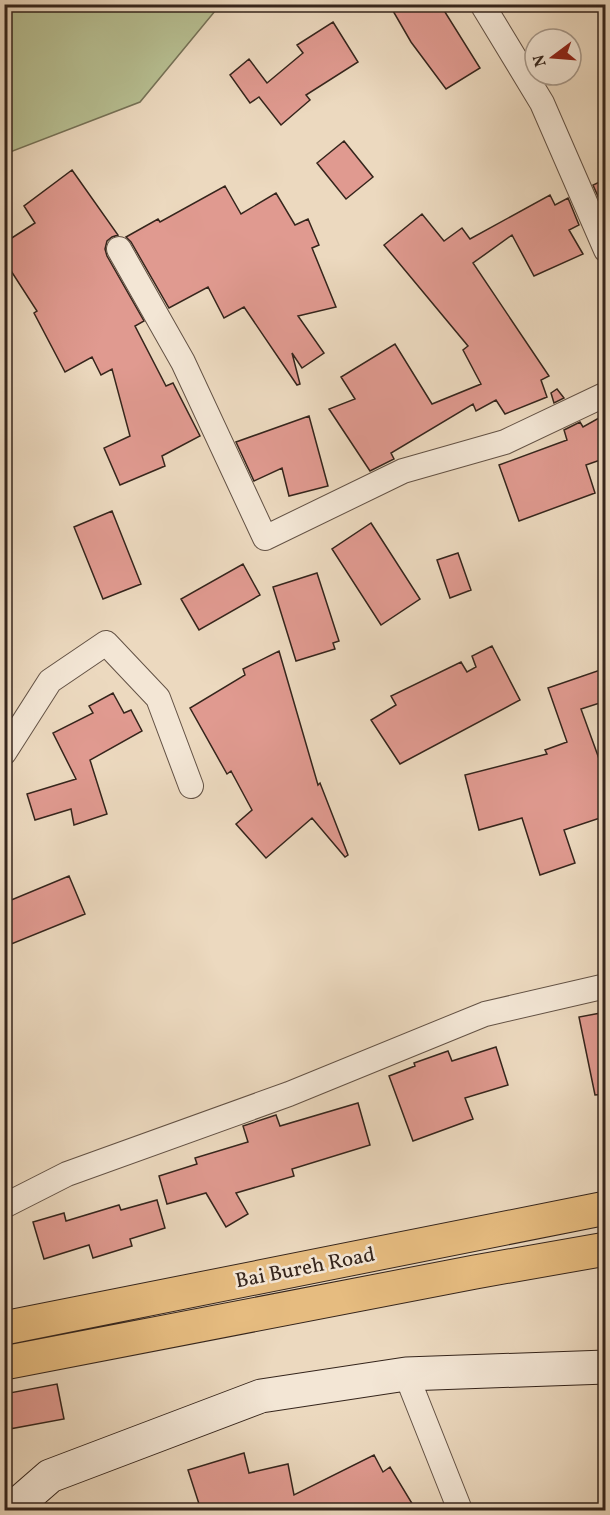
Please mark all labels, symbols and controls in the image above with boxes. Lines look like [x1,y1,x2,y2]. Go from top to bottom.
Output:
north arrow [523,27,583,87]
text: N [528,52,553,69]
street label: Bai Bureh Road [233,1241,378,1296]

